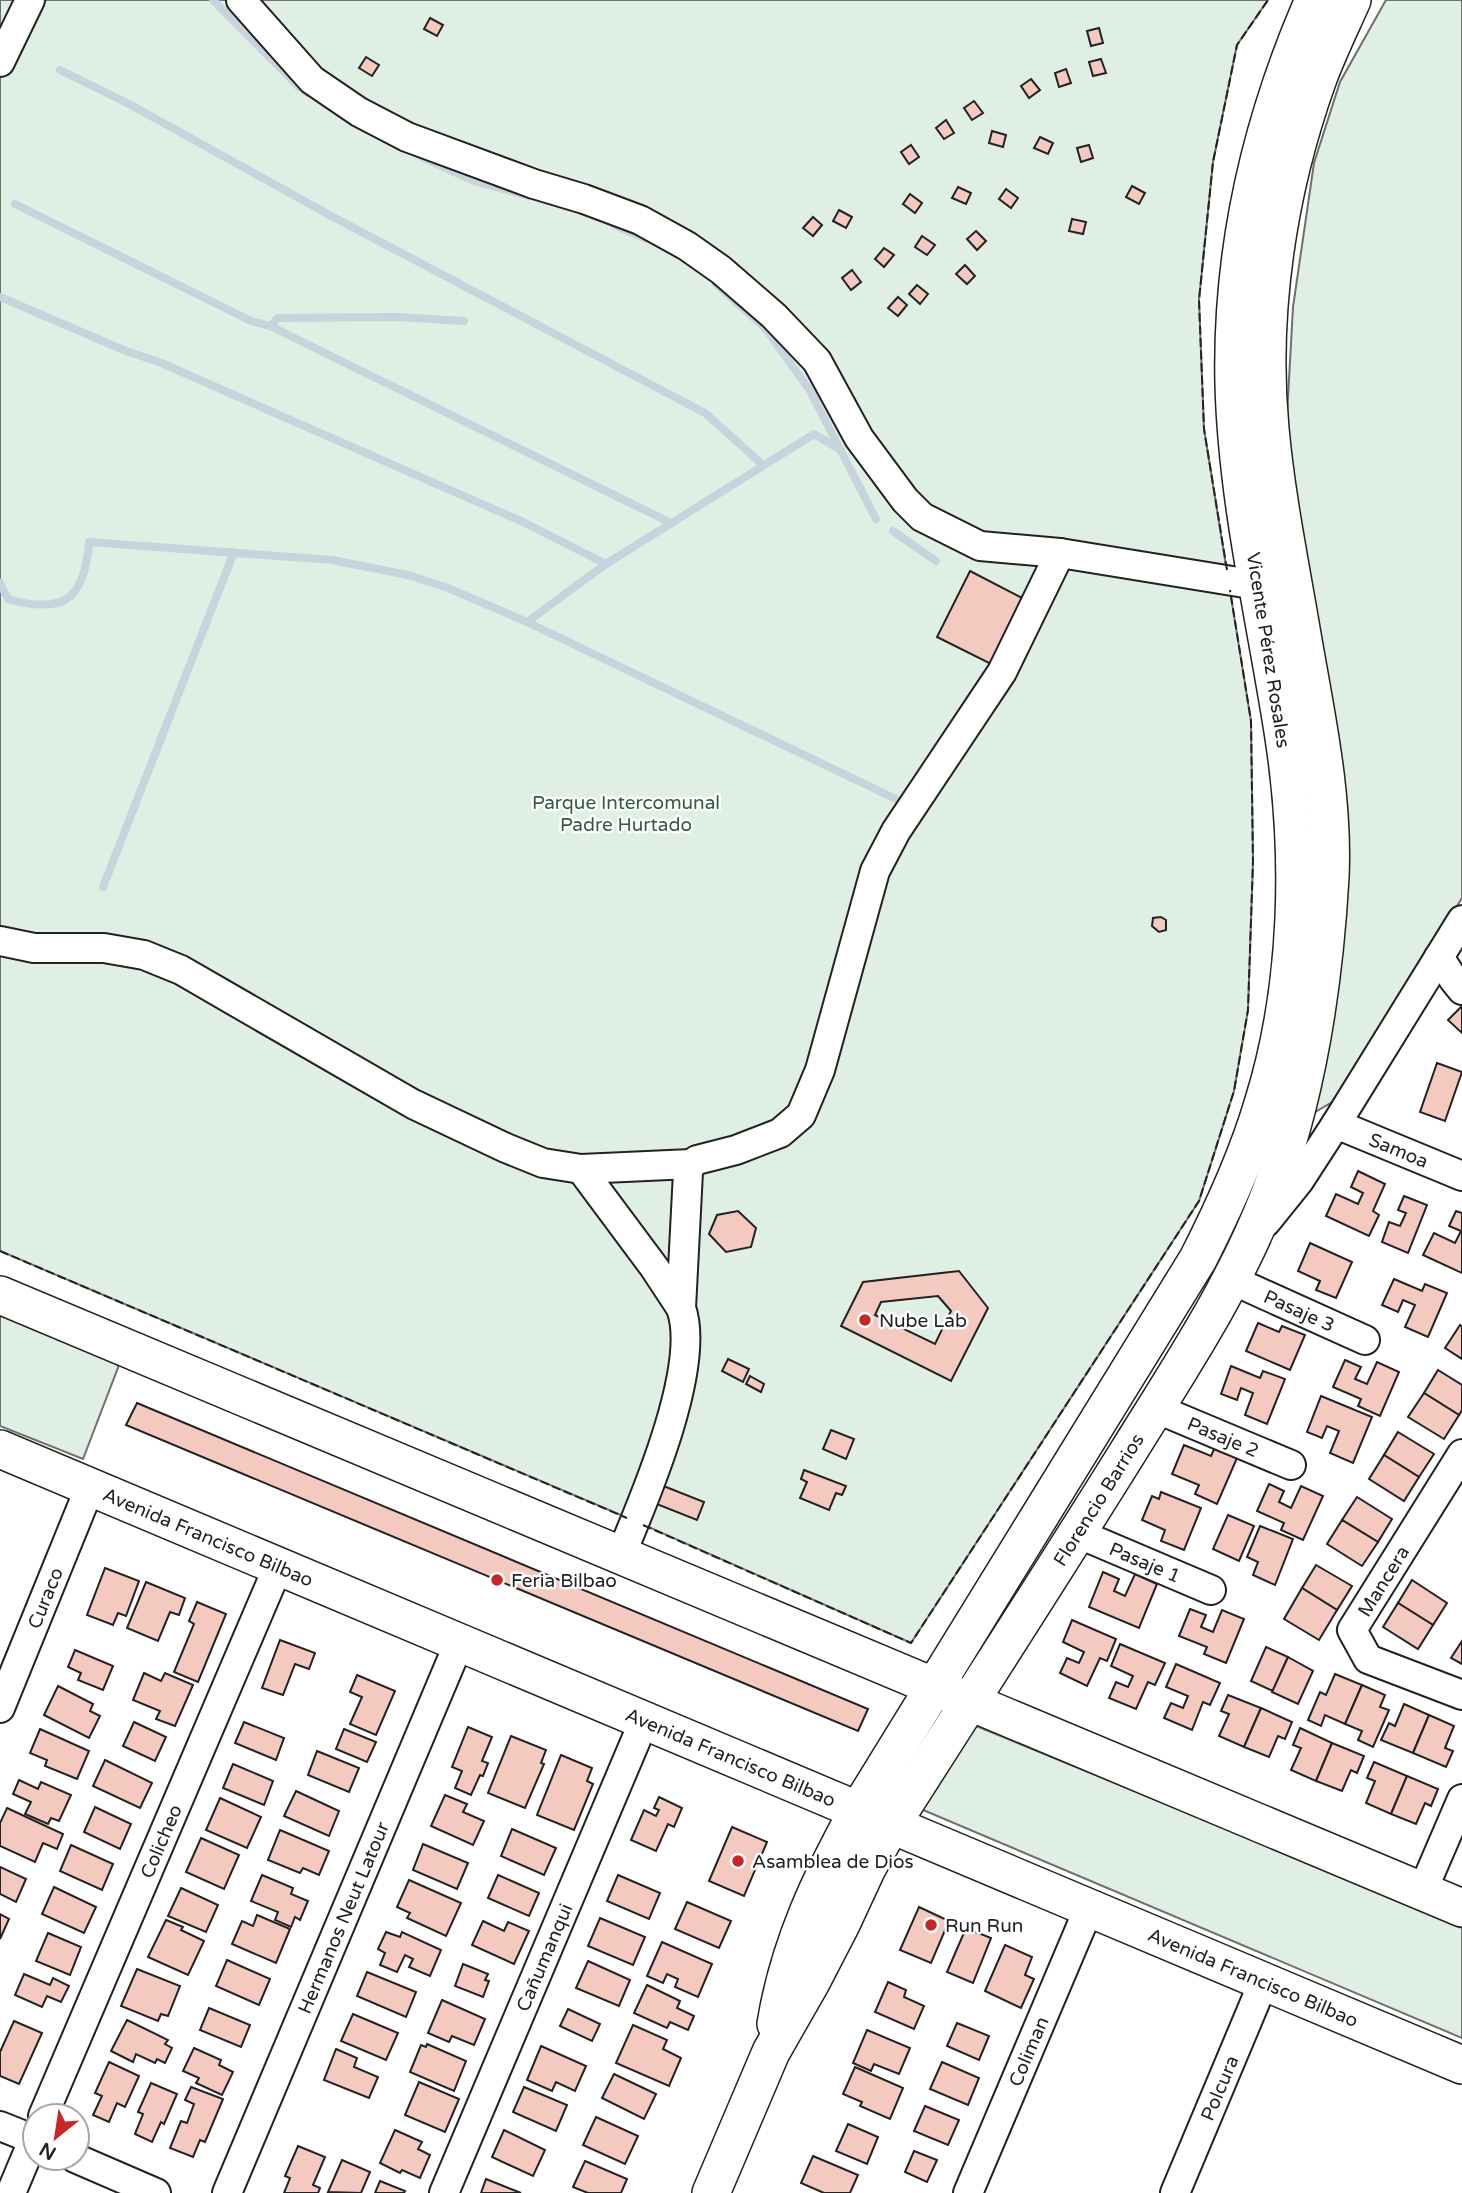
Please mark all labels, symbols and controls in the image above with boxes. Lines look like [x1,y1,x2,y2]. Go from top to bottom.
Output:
street label: Vicente Pérez Rosales [1242,551,1294,749]
park label: Parque Intercomunal Padre Hurtado [532,792,720,836]
street label: Samoa [1366,1129,1431,1173]
street label: Pasaje 3 [1260,1286,1338,1337]
place label: Nube Lab [879,1310,967,1332]
marker: Nube Lab [857,1312,873,1328]
street label: Pasaje 2 [1184,1413,1262,1462]
street label: Florencio Barrios [1049,1430,1149,1570]
street label: Avenida Francisco Bilbao [99,1484,316,1592]
street label: Pasaje 1 [1106,1538,1184,1588]
street label: Mancera [1353,1542,1414,1621]
street label: Curaco [24,1564,68,1632]
place label: Feria Bilbao [511,1570,617,1592]
marker: Feria Bilbao [489,1572,505,1588]
street label: Avenida Francisco Bilbao [622,1704,839,1812]
street label: Colicheo [136,1801,187,1882]
street label: Hermanos Neut Latour [294,1818,395,2017]
place label: Asamblea de Dios [752,1851,914,1873]
marker: Asamblea de Dios [730,1853,746,1869]
street label: Cañumanqui [512,1900,577,2015]
place label: Run Run [945,1915,1023,1937]
marker: Run Run [923,1917,939,1933]
street label: Avenida Francisco Bilbao [1144,1924,1361,2032]
street label: Coliman [1005,2013,1054,2090]
street label: Polcura [1197,2052,1243,2124]
north arrow [21,2102,91,2172]
text: N [36,2138,60,2164]

